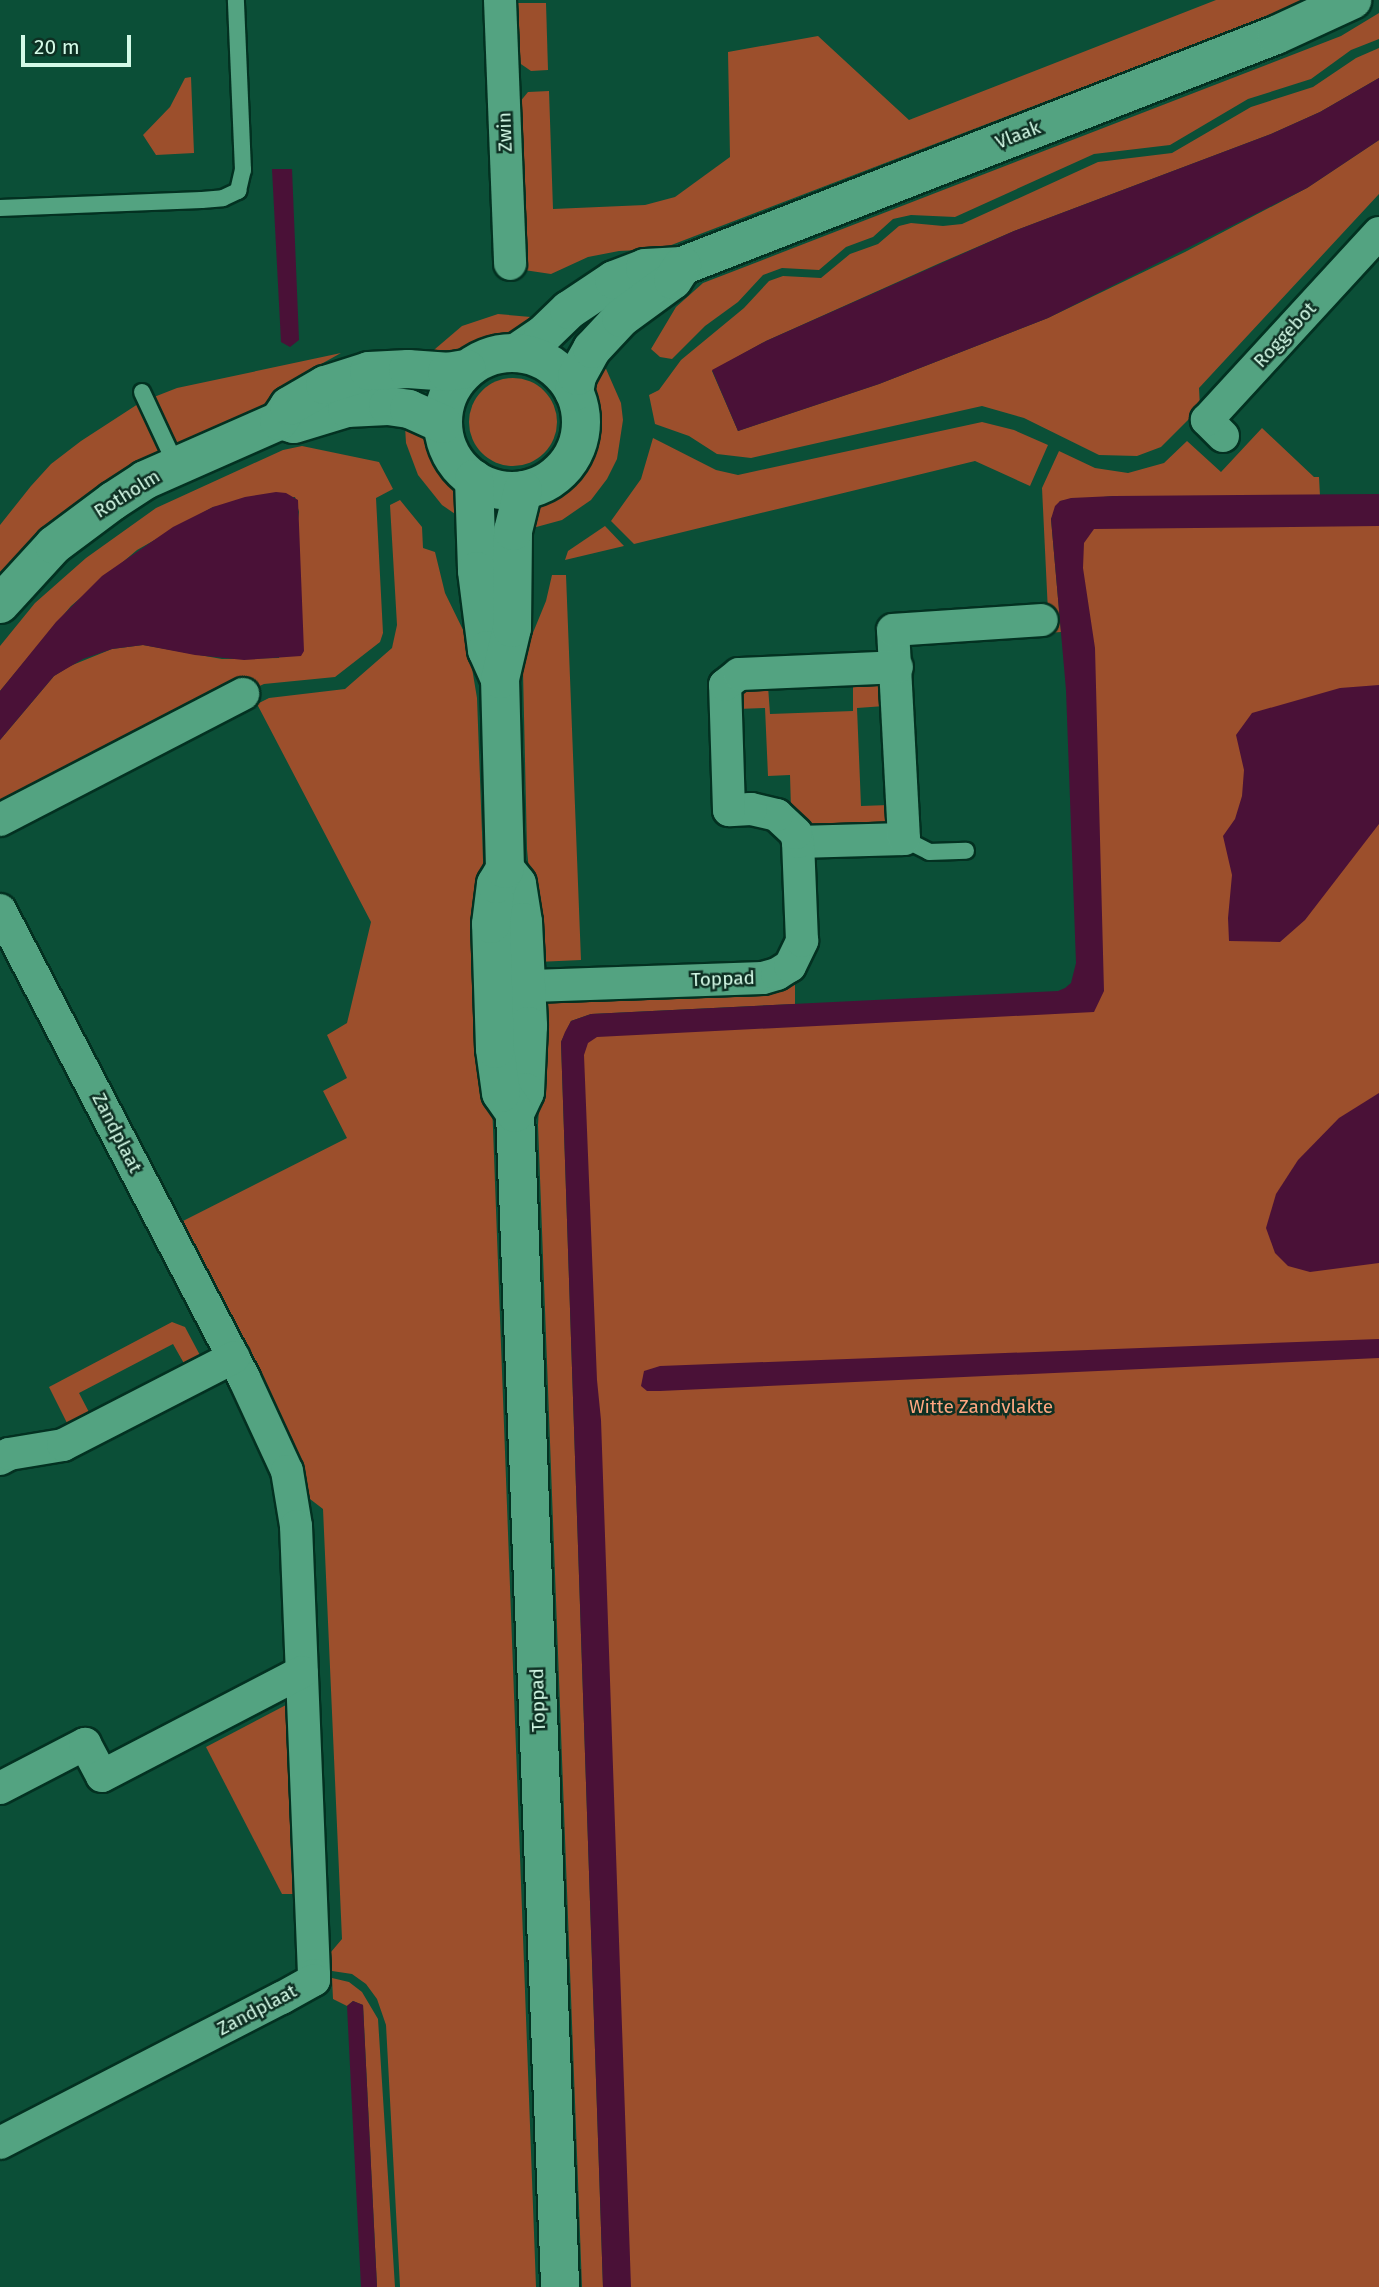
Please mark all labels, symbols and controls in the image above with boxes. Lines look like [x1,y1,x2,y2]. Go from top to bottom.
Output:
scale bar [24,21,135,65]
text: 20 m [34,34,80,60]
street label: Zwin [493,112,517,152]
street label: Vlaak [992,116,1044,154]
street label: Roggebot [1249,297,1321,373]
street label: Rotholm [90,465,164,523]
street label: Toppad [691,966,755,992]
street label: Zandplaat [87,1089,147,1177]
park label: Witte Zandvlakte [909,1396,1053,1418]
street label: Toppad [525,1668,551,1732]
street label: Zandplaat [213,1980,301,2040]

